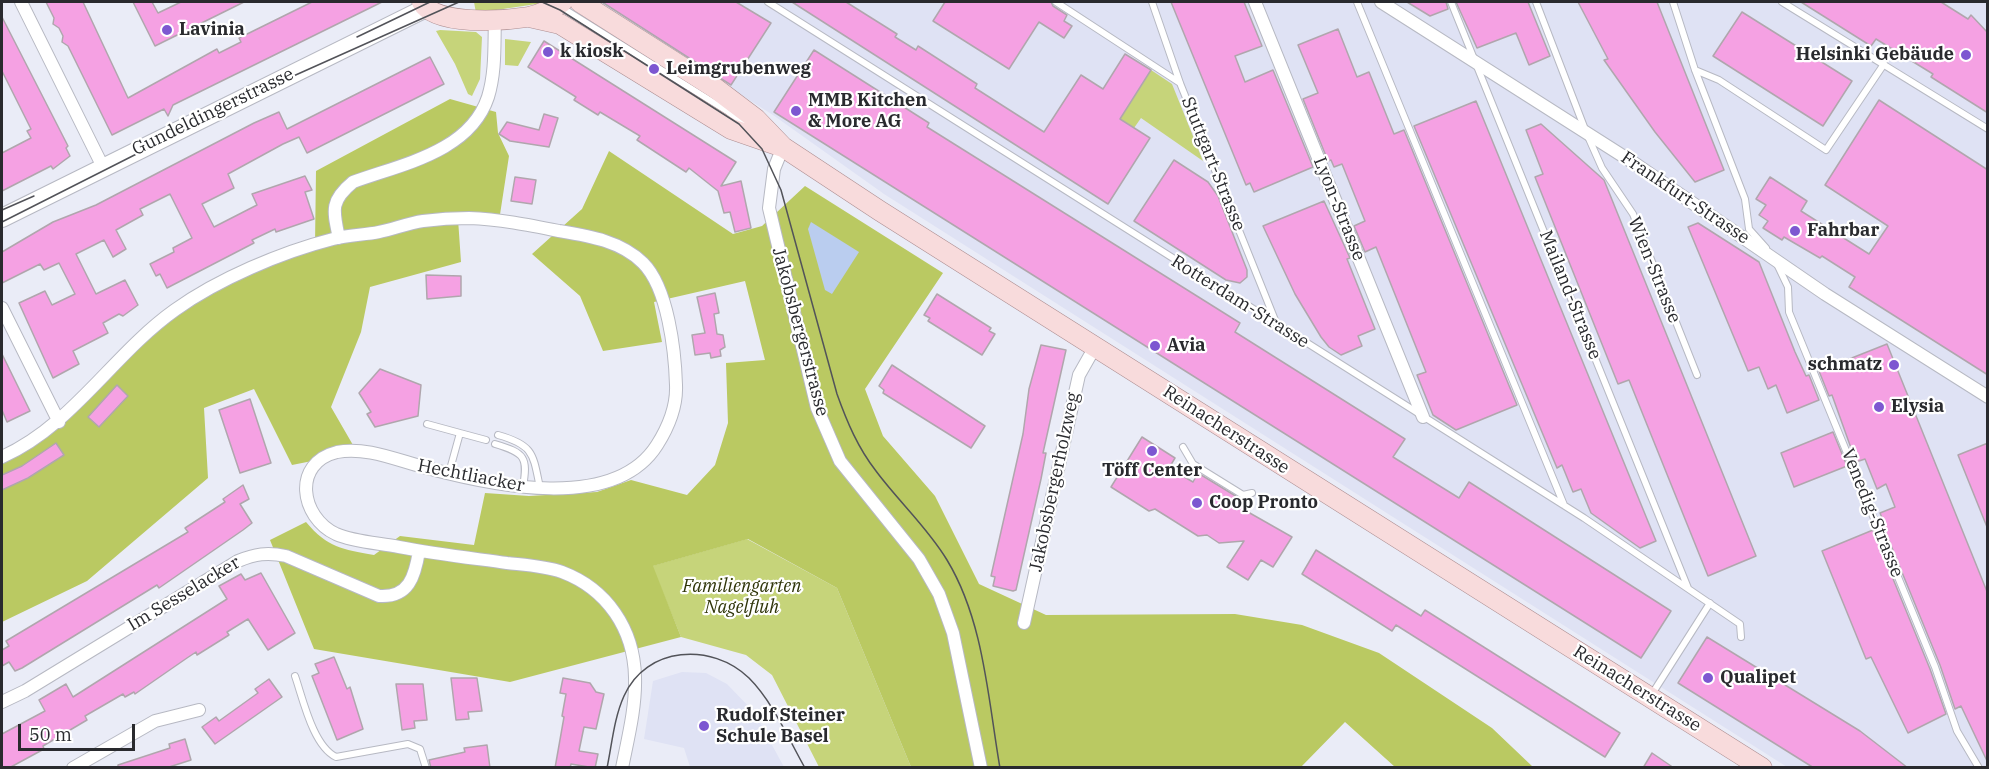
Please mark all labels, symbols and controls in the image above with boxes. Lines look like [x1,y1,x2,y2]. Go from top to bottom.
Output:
place label: Lavinia [179,19,245,41]
marker: Lavinia [160,23,174,37]
place label: k kiosk [560,41,623,63]
place label: Helsinki Gebäude [1796,44,1954,66]
marker: k kiosk [541,45,555,59]
marker: Helsinki Gebäude [1959,48,1973,62]
place label: Leimgrubenweg [666,58,811,80]
marker: Leimgrubenweg [647,62,661,76]
street label: Gundeldingerstrasse [129,64,297,160]
place label: MMB Kitchen & More AG [808,90,927,132]
street label: Stuttgart-Strasse [1176,94,1250,234]
marker: MMB Kitchen & More AG [789,104,803,118]
street label: Frankfurt-Strasse [1617,147,1753,249]
street label: Lyon-Strasse [1308,154,1370,264]
street label: Wien-Strasse [1623,214,1685,326]
place label: Fahrbar [1807,220,1879,242]
marker: Fahrbar [1788,224,1802,238]
street label: Mailand-Strasse [1534,227,1606,363]
street label: Jakobsbergerstrasse [767,245,833,419]
street label: Rotterdam-Strasse [1167,251,1313,353]
place label: Avia [1167,335,1206,357]
marker: Avia [1148,339,1162,353]
place label: schmatz [1808,354,1882,376]
marker: schmatz [1887,358,1901,372]
street label: Reinacherstrasse [1159,381,1293,479]
street label: Jakobsbergerholzweg [1025,390,1085,574]
place label: Elysia [1891,396,1944,418]
marker: Elysia [1872,400,1886,414]
marker: Töff Center [1145,444,1159,458]
street label: Venedig-Strasse [1836,445,1908,581]
street label: Hechtliacker [416,455,526,497]
place label: Töff Center [1102,460,1202,482]
place label: Coop Pronto [1209,492,1318,514]
marker: Coop Pronto [1190,496,1204,510]
street label: Im Sesselacker [124,552,244,636]
park label: Familiengarten Nagelfluh [682,576,802,618]
street label: Reinacherstrasse [1569,641,1705,737]
place label: Qualipet [1720,667,1796,689]
marker: Qualipet [1701,671,1715,685]
place label: Rudolf Steiner Schule Basel [716,705,845,748]
scale bar [21,712,138,750]
marker: Rudolf Steiner Schule Basel [697,719,711,733]
text: 50 m [29,723,72,746]

